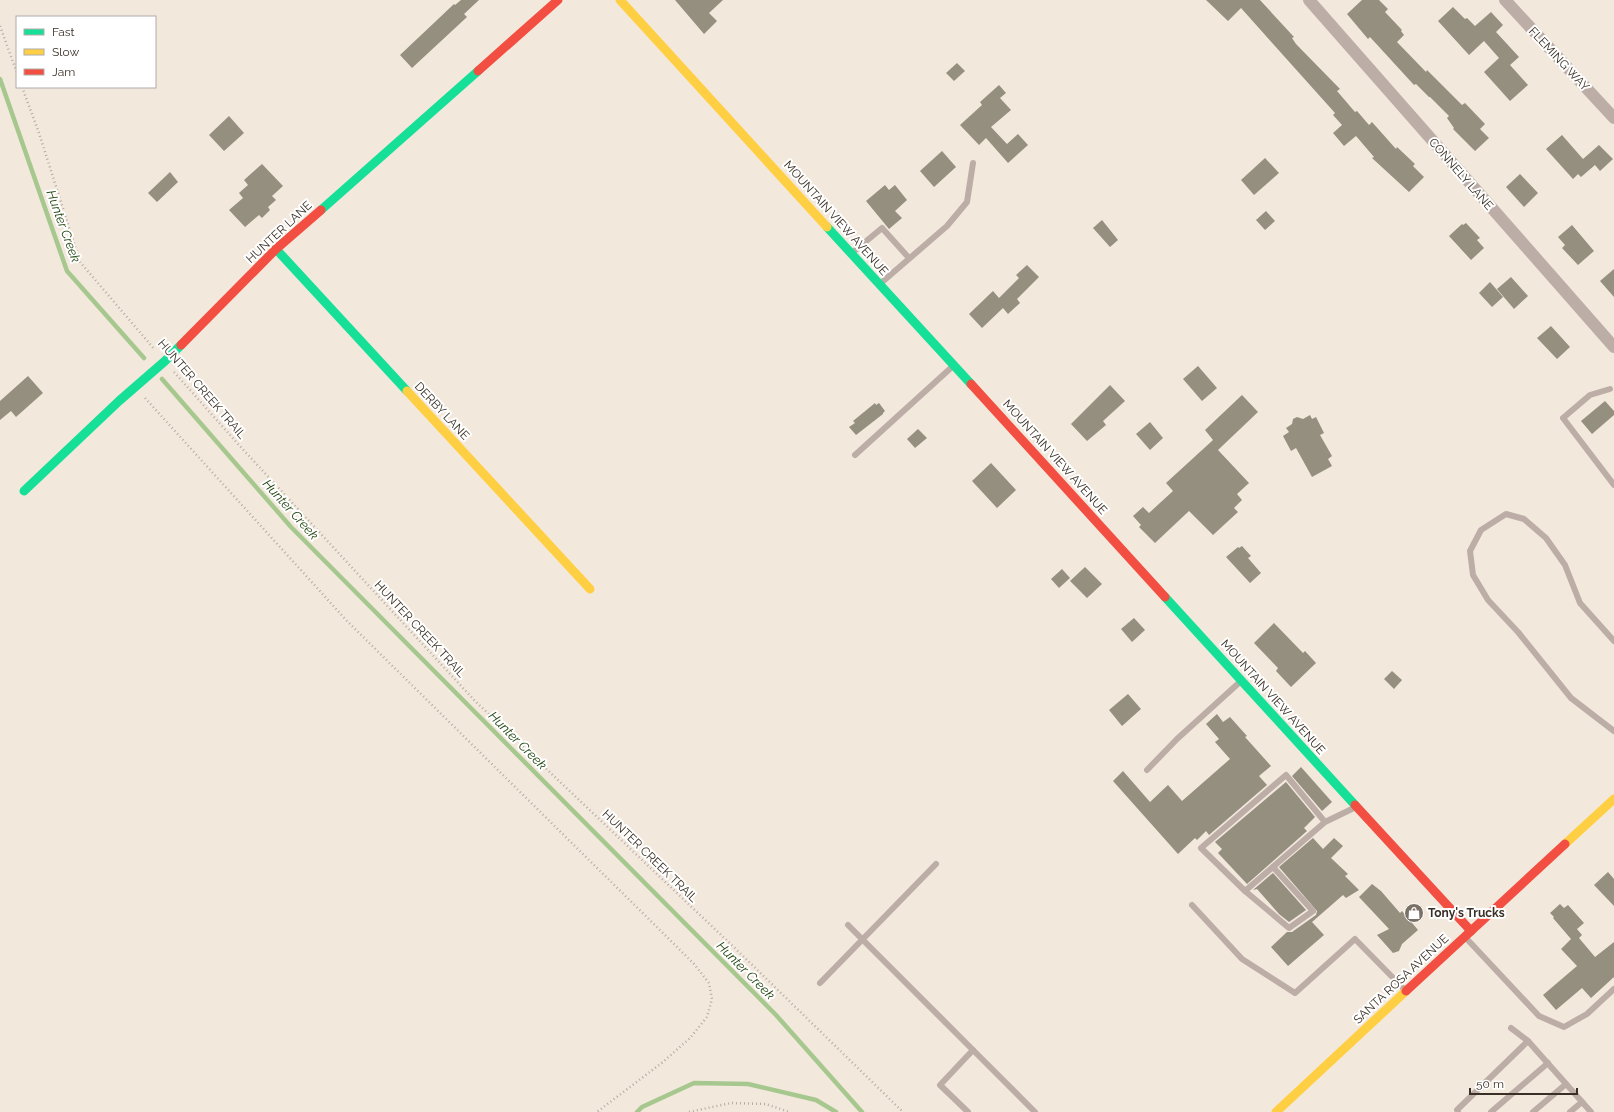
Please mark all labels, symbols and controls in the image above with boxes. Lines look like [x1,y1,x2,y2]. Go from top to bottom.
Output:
legend [16,16,156,88]
street label: FLEMING WAY [1526,24,1592,94]
text: Fast [52,25,75,39]
text: Slow [52,45,79,59]
text: Jam [52,65,75,79]
street label: CONNELY LANE [1426,135,1496,213]
street label: MOUNTAIN VIEW AVENUE [781,158,891,278]
water label: Hunter Creek [43,188,84,264]
street label: HUNTER LANE [243,198,315,266]
street label: HUNTER CREEK TRAIL [155,337,249,441]
street label: DERBY LANE [412,379,472,443]
street label: MOUNTAIN VIEW AVENUE [1000,397,1110,517]
water label: Hunter Creek [260,476,322,543]
street label: HUNTER CREEK TRAIL [372,578,468,680]
street label: MOUNTAIN VIEW AVENUE [1218,637,1328,757]
water label: Hunter Creek [486,708,550,773]
street label: HUNTER CREEK TRAIL [600,807,700,905]
shop icon: Tony's Trucks [1403,902,1425,924]
place label: Tony's Trucks [1428,906,1505,920]
street label: SANTA ROSA AVENUE [1351,931,1451,1027]
water label: Hunter Creek [714,938,778,1003]
scale bar [1470,1070,1577,1096]
text: 50 m [1476,1077,1504,1091]

